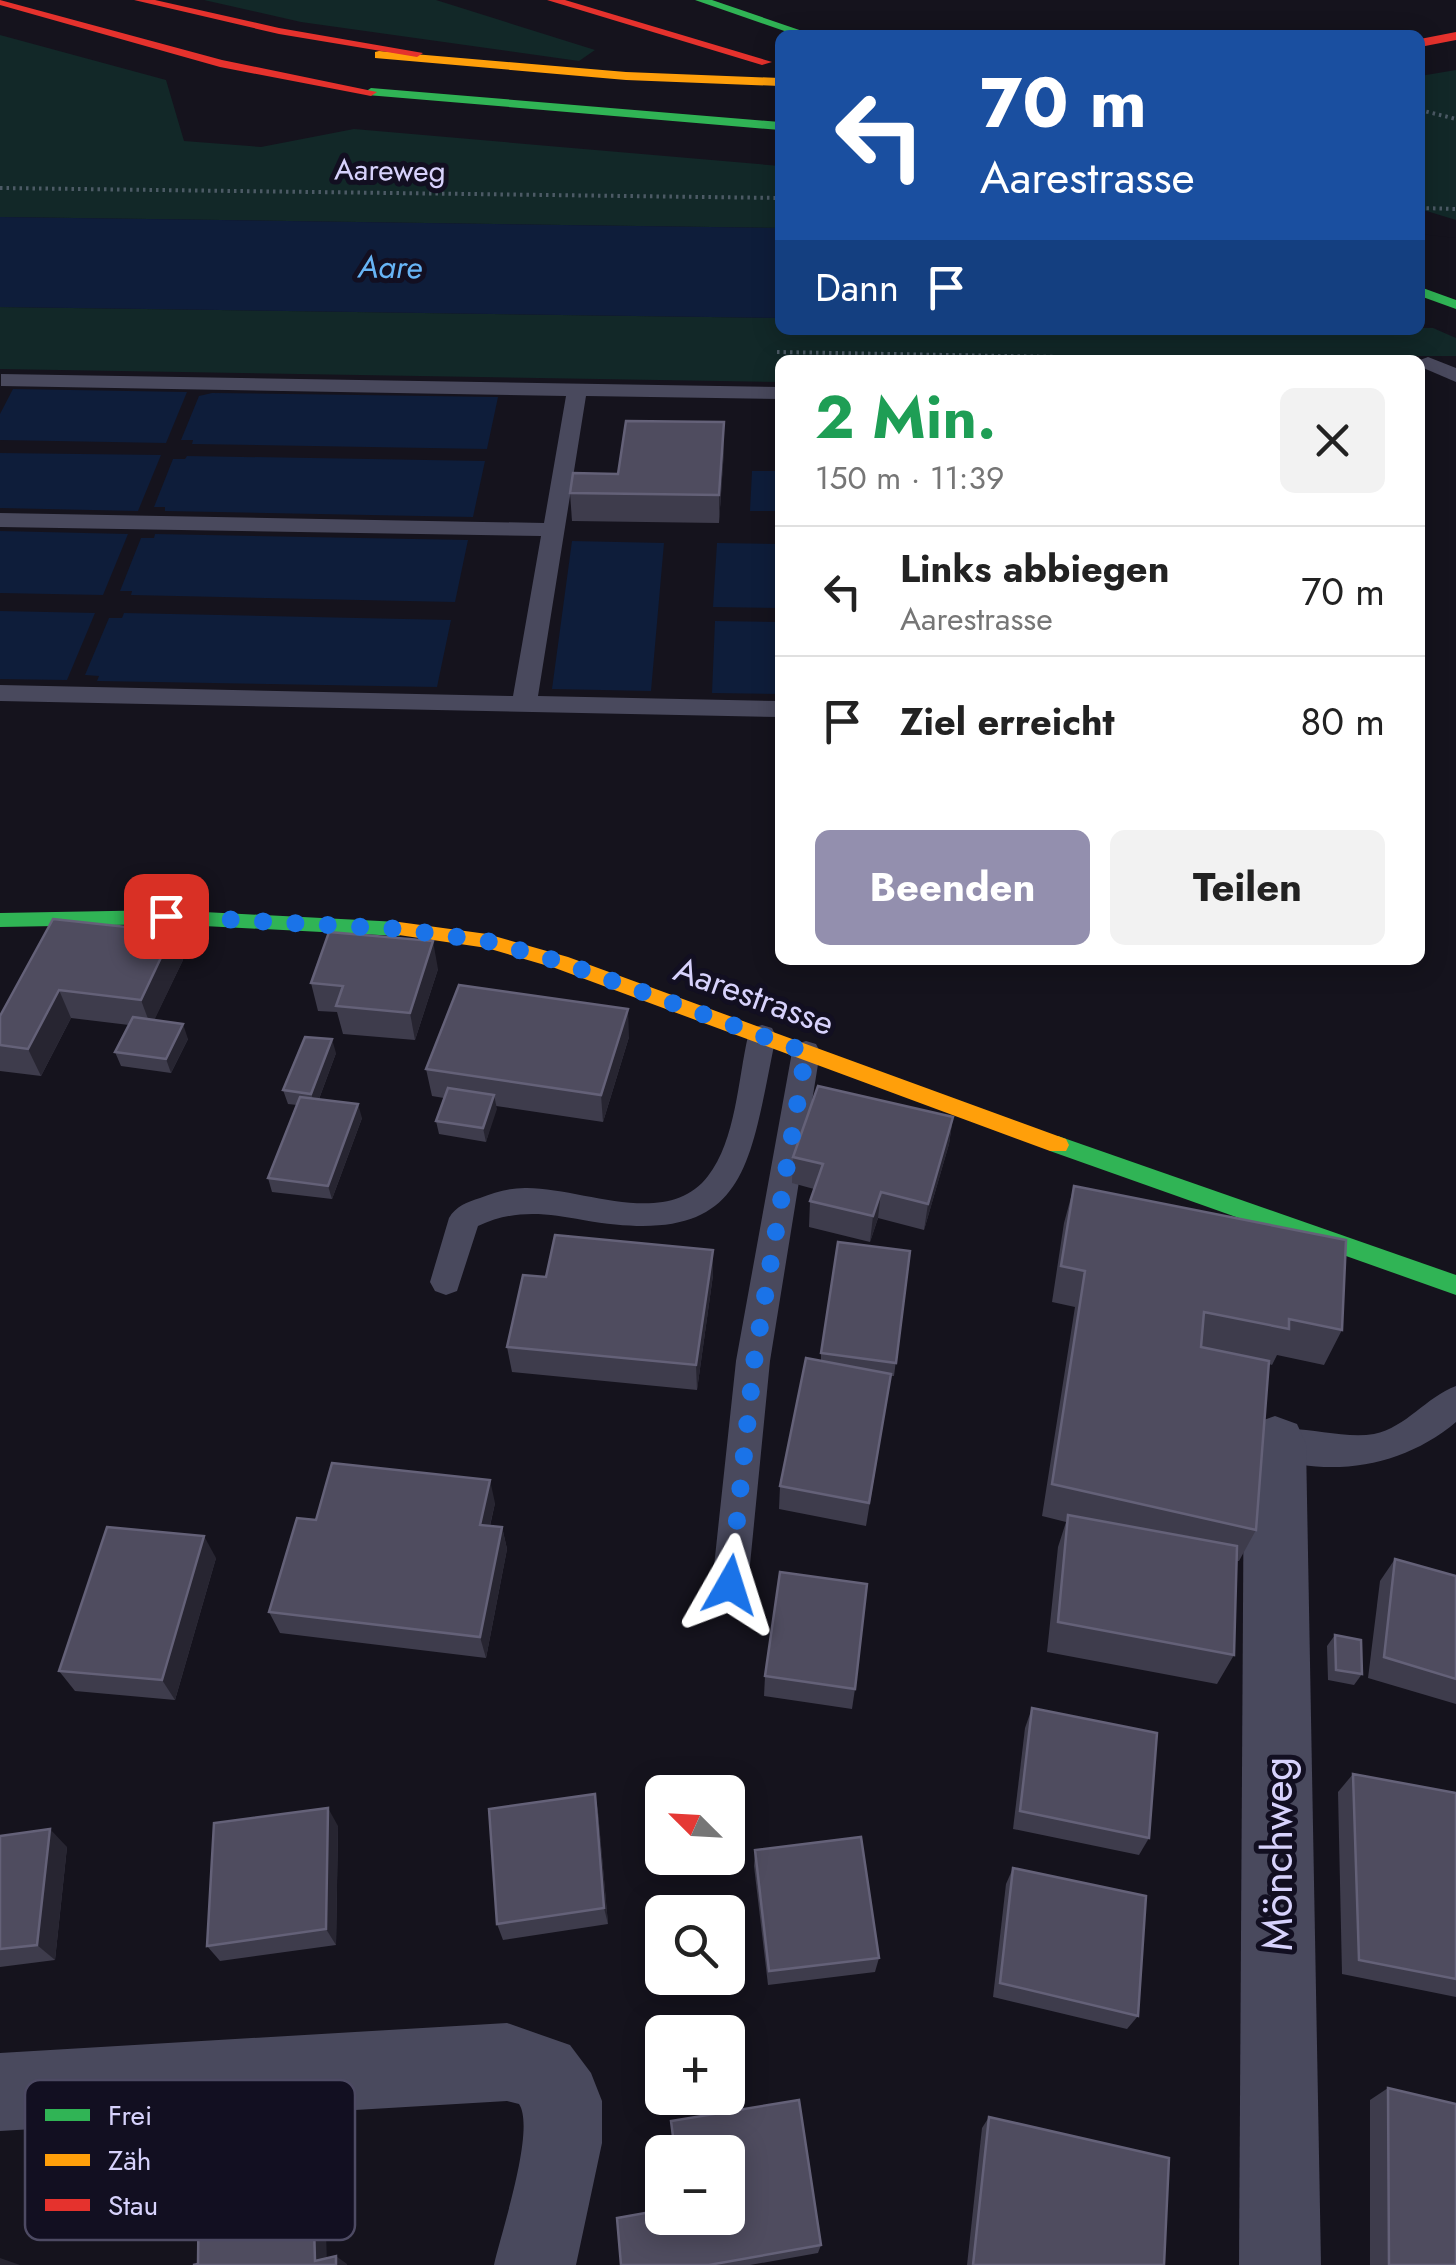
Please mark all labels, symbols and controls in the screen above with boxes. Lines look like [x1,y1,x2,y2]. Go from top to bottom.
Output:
text: 70 m [980,52,1147,153]
icon: left [815,70,945,200]
text: Aarestrasse [980,145,1195,210]
street label: Aareweg [334,148,446,192]
water label: Aare [356,243,423,291]
text: Dann [815,260,899,315]
icon: arrive [919,260,974,315]
text: 2 Min. [815,374,996,461]
button: close [1280,388,1385,493]
text: 150 m · 11:39 [815,455,1004,501]
text: Links abbiegen [900,541,1170,596]
icon: left [815,564,870,619]
text: 70 m [1301,564,1385,619]
text: Aarestrasse [900,596,1053,642]
icon: arrive [815,694,870,749]
text: Ziel erreicht [900,694,1115,749]
text: 80 m [1300,694,1385,749]
button: Beenden [815,830,1090,945]
button: Teilen [1110,830,1385,945]
pin [124,874,209,959]
icon: arrive [139,889,194,944]
street label: Aarestrasse [667,944,841,1048]
position arrow [678,1533,782,1637]
street label: Mönchweg [1247,1757,1308,1951]
north arrow [645,1775,745,1875]
map controls [645,1775,745,2235]
button: search [645,1895,745,1995]
button: + [645,2015,745,2115]
legend [25,2080,355,2240]
text: Frei [108,2095,152,2136]
button: − [645,2135,745,2235]
text: Zäh [108,2140,152,2181]
text: Stau [108,2185,158,2226]

